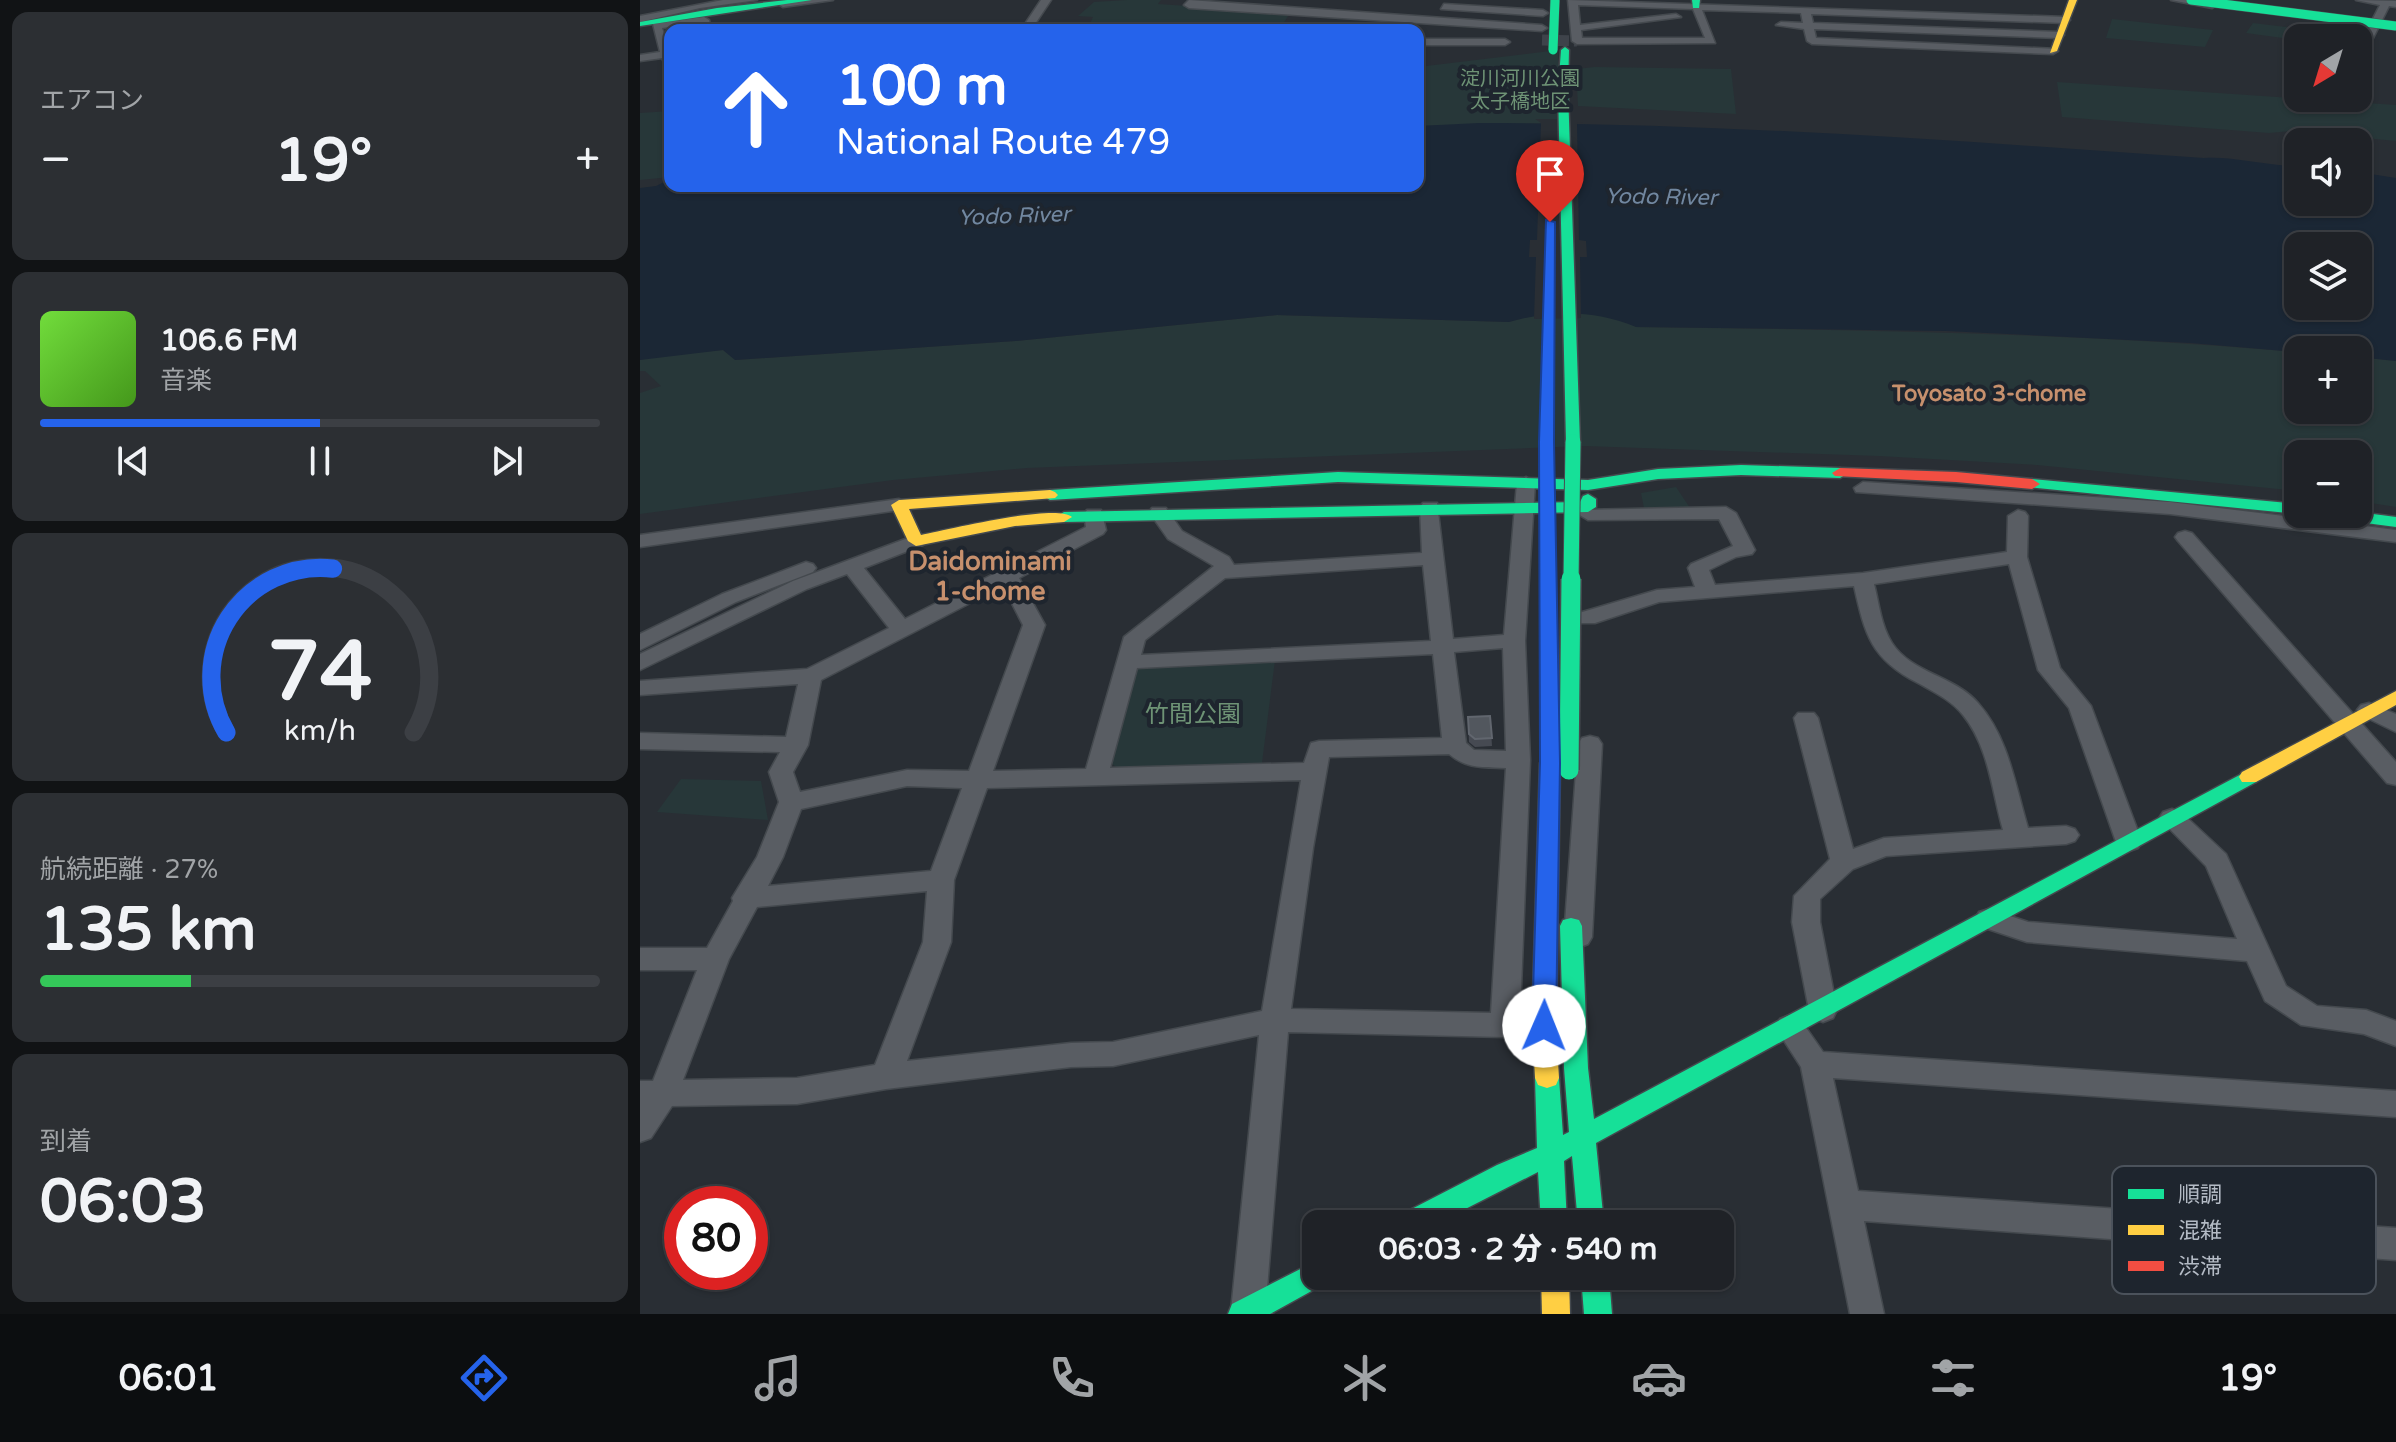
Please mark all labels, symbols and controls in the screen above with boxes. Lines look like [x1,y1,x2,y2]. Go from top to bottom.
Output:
north arrow [2284,24,2372,112]
map controls [2284,24,2372,528]
text: 100 m [836,53,1007,120]
icon: ahead [704,56,808,160]
park label: 淀川河川公園 太子橋地区 [1460,67,1580,114]
text: エアコン [40,85,144,116]
text: National Route 479 [836,121,1170,164]
text: 19° [274,125,372,197]
button: sound [2284,128,2372,216]
text: − [40,134,71,187]
text: + [575,134,600,187]
pin [1516,140,1584,222]
icon: arrive [1528,152,1572,196]
water label: Yodo River [1605,183,1720,211]
water label: Yodo River [957,201,1073,231]
button: layers [2284,232,2372,320]
text: 106.6 FM [160,322,298,359]
button: + [2284,336,2372,424]
text: 音楽 [160,365,212,396]
district label: Toyosato 3-chome [1891,381,2086,407]
icon: previous [111,439,155,483]
icon: pause [298,439,342,483]
icon: next [485,439,529,483]
button: − [2284,440,2372,528]
district label: Daidominami 1-chome [908,546,1072,607]
text: 74 [268,623,372,723]
park label: 竹間公園 [1145,700,1241,729]
text: km/h [284,714,356,748]
text: 航続距離 · 27% [40,854,218,885]
text: 135 km [40,894,256,966]
position arrow [1502,984,1586,1068]
text: 到着 [40,1126,92,1157]
text: 06:03 [40,1166,206,1238]
legend [2112,1166,2376,1294]
text: 順調 [2178,1182,2222,1208]
speed limit sign: 80 [664,1186,768,1290]
text: 混雑 [2178,1218,2222,1244]
text: 06:03 · 2 分 · 540 m [1379,1231,1657,1268]
text: 渋滞 [2178,1254,2222,1280]
icon: directions [456,1350,512,1406]
icon: music [750,1350,806,1406]
icon: phone [1044,1350,1100,1406]
icon: climate [1337,1350,1393,1406]
icon: car [1631,1350,1687,1406]
icon: filters [1925,1350,1981,1406]
text: 06:01 [119,1357,219,1400]
text: 19° [2218,1357,2277,1400]

